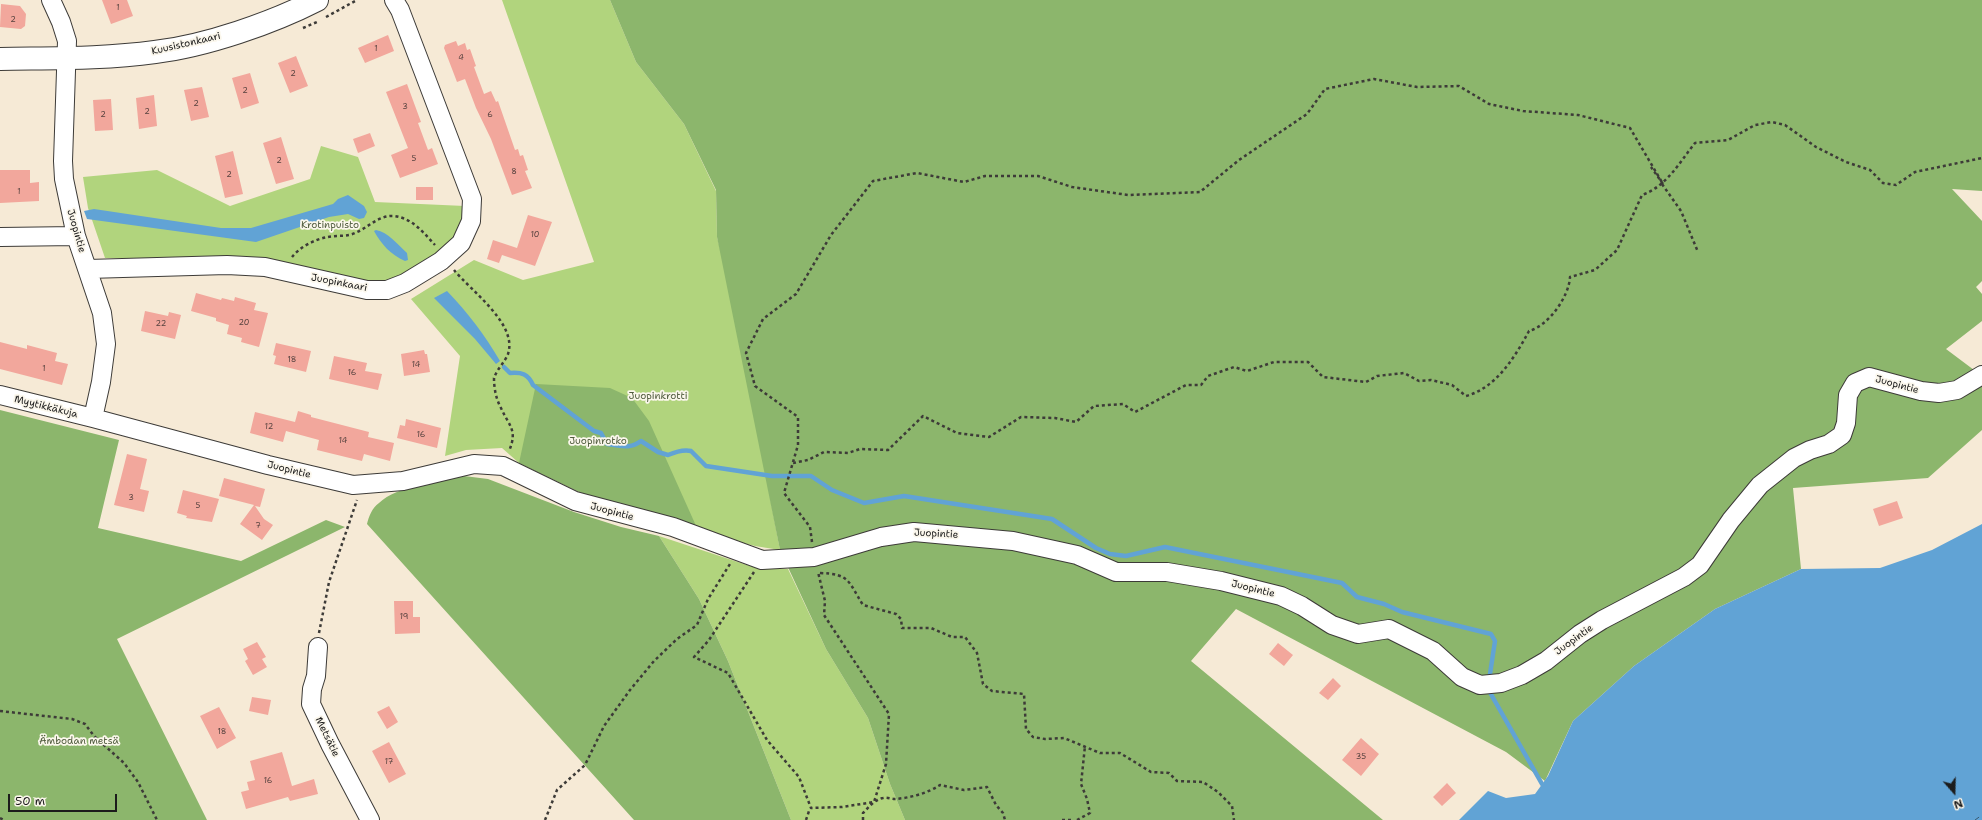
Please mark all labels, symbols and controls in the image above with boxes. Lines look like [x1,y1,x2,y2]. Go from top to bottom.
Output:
house number: 1 [116,3,120,13]
house number: 2 [10,15,16,25]
street label: Kuusistonkaari [150,30,222,58]
house number: 1 [374,44,378,54]
house number: 4 [458,53,464,63]
house number: 2 [290,69,296,79]
house number: 2 [242,86,248,96]
house number: 2 [193,99,199,109]
house number: 3 [402,102,408,112]
house number: 2 [144,107,150,117]
house number: 2 [100,110,106,120]
house number: 6 [487,110,493,120]
house number: 5 [412,154,416,164]
house number: 2 [276,156,282,166]
house number: 8 [511,167,517,177]
house number: 2 [226,170,232,180]
house number: 1 [17,187,21,197]
street label: Juopintie [64,208,88,254]
park label: Krotinpuisto [301,219,359,231]
house number: 10 [531,230,539,240]
street label: Juopinkaari [310,272,368,294]
house number: 20 [239,318,249,328]
house number: 22 [156,319,166,329]
house number: 18 [288,355,296,365]
house number: 14 [412,360,420,370]
house number: 1 [42,364,46,374]
house number: 16 [348,368,356,378]
street label: Juopintie [1874,373,1920,397]
park label: Juopinkrotti [629,390,687,402]
street label: Myytikkäkuja [13,393,79,421]
house number: 12 [265,422,273,432]
house number: 16 [417,430,425,440]
park label: Juopinrotko [569,435,627,447]
house number: 14 [339,436,347,446]
street label: Juopintie [266,459,312,481]
house number: 3 [128,493,134,503]
street label: Juopintie [589,500,635,524]
house number: 5 [196,501,200,511]
house number: 7 [255,521,261,531]
street label: Juopintie [913,527,959,541]
street label: Juopintie [1230,578,1276,600]
house number: 19 [400,612,408,622]
street label: Juopintie [1552,622,1596,658]
street label: Metsätie [312,715,342,759]
house number: 18 [218,727,226,737]
park label: Ämbodan metsä [39,735,119,747]
house number: 35 [1356,752,1366,762]
house number: 17 [385,757,393,767]
north arrow [1934,772,1974,812]
house number: 16 [264,776,272,786]
scale bar [10,786,119,812]
text: 50 m [15,793,45,809]
text: N [1952,795,1965,812]

